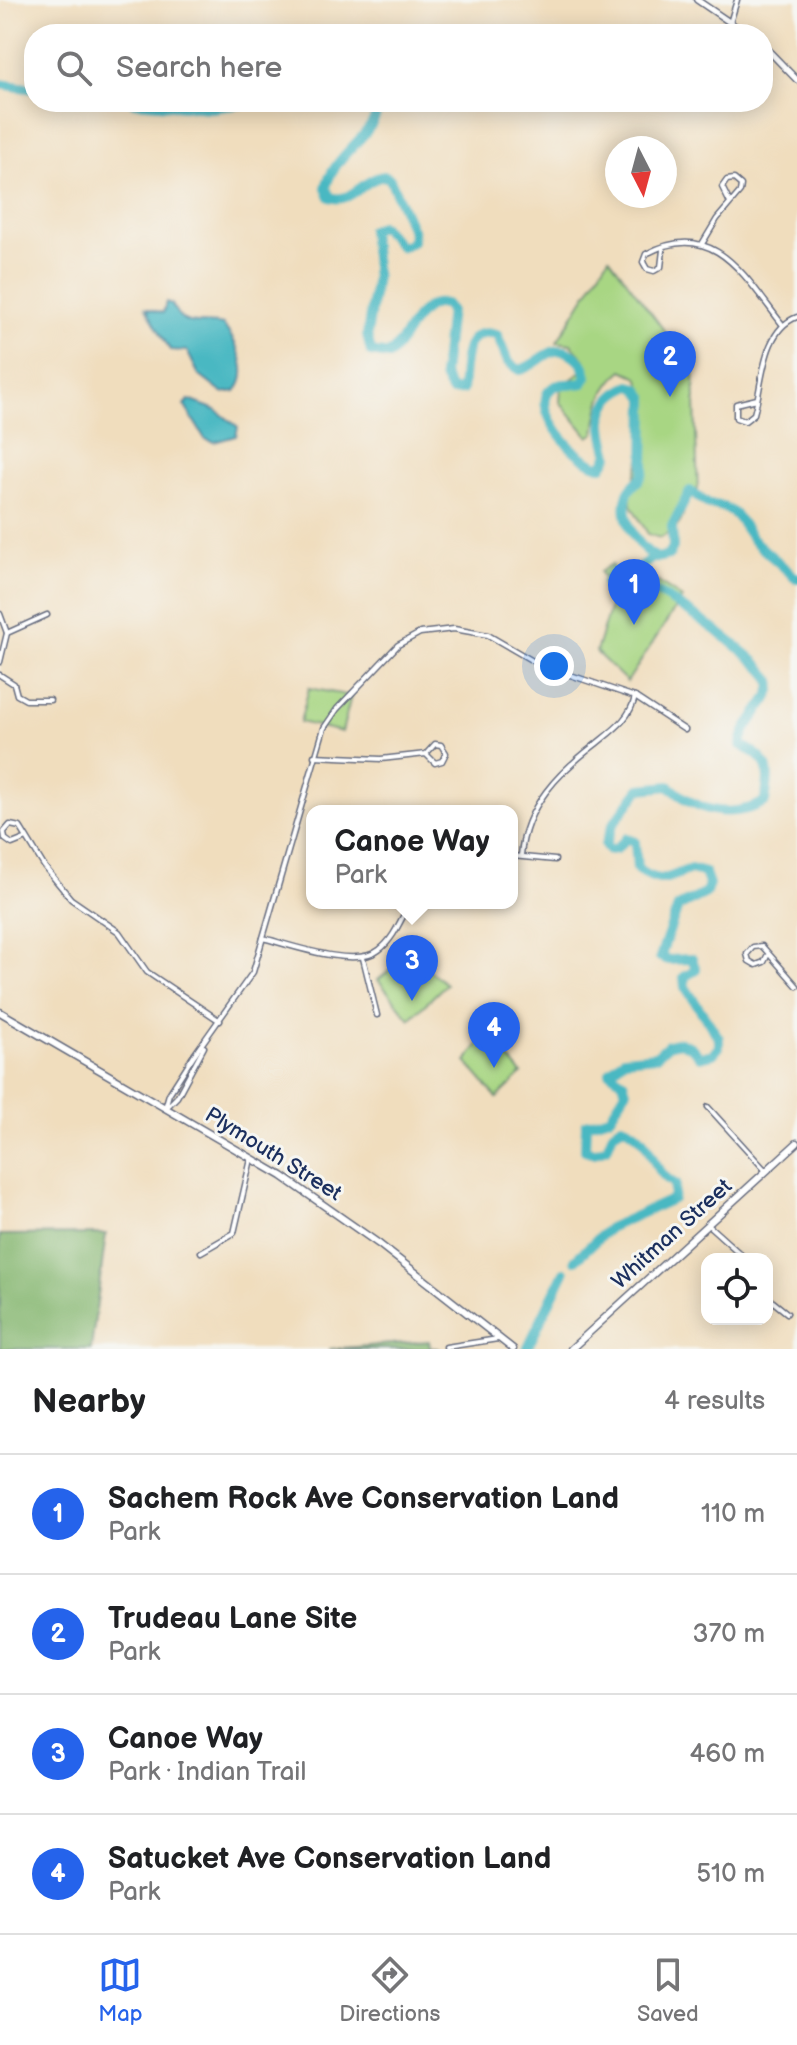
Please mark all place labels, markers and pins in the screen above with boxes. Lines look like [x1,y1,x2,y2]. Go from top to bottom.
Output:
pin: 2 [644,331,696,397]
pin: 1 [608,559,660,625]
pin: 3 [386,935,438,1001]
pin: 4 [468,1002,520,1068]

